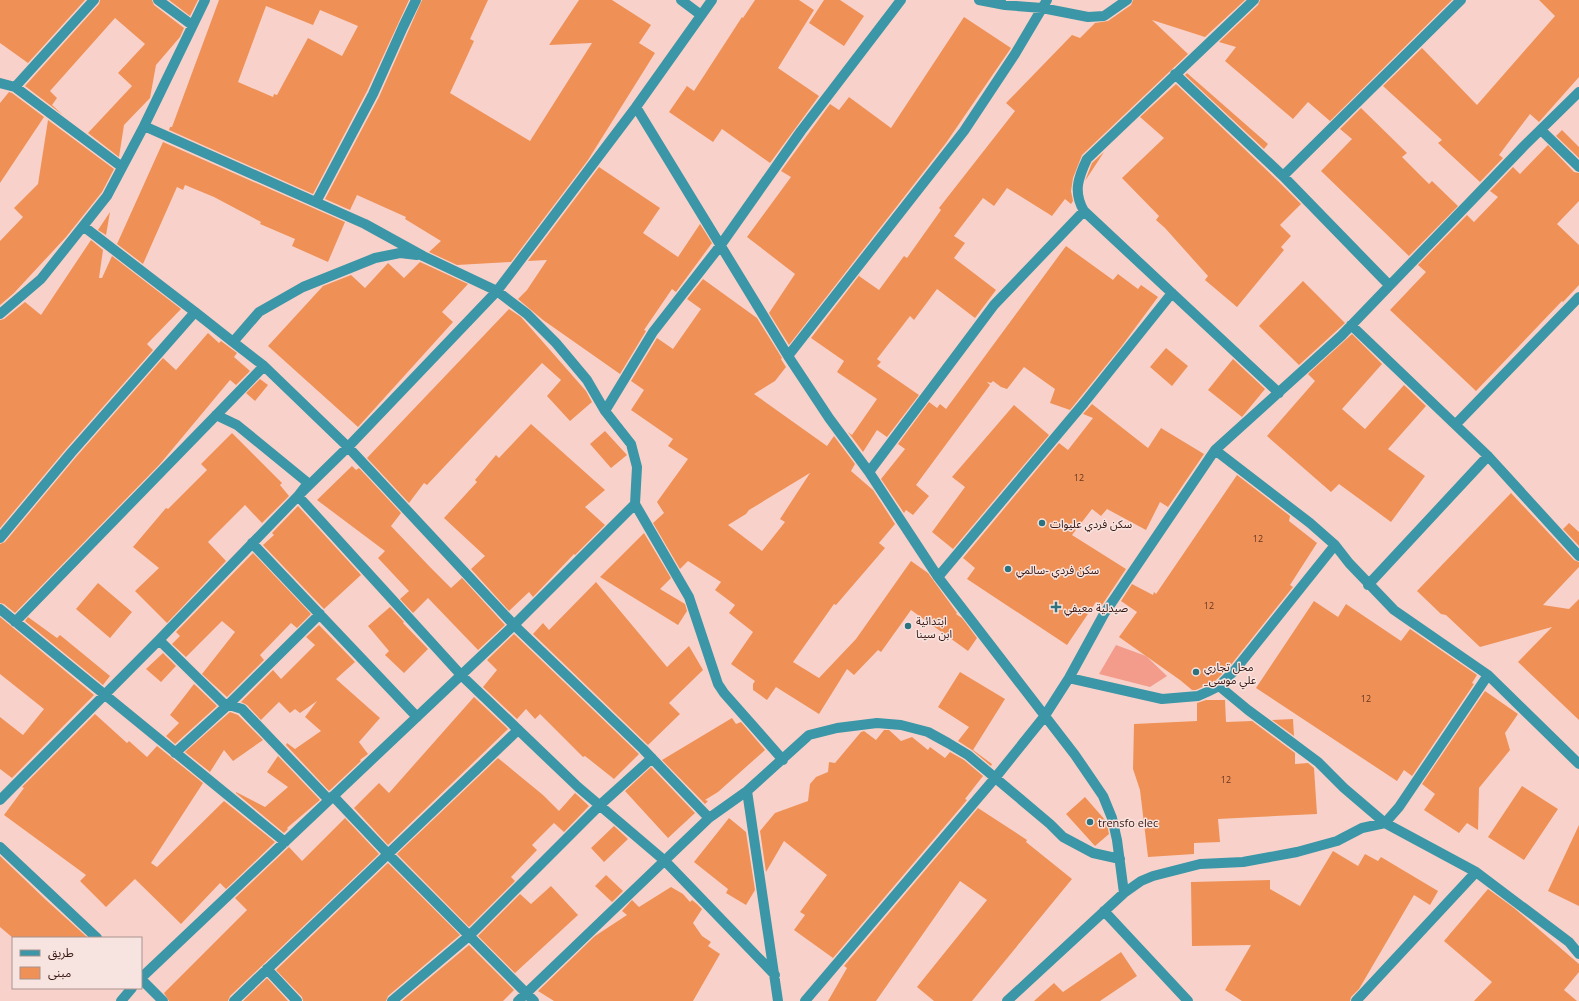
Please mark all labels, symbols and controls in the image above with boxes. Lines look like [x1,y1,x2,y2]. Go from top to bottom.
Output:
house number: 12 [1074,471,1084,484]
place label: سكن فردي عليوات [1050,516,1133,533]
marker: سكن فردي عليوات [1037,518,1047,528]
house number: 12 [1253,532,1263,545]
place label: سكن فردي -سالمي [1016,562,1100,579]
marker: سكن فردي -سالمي [1003,564,1013,574]
house number: 12 [1204,599,1214,612]
place label: صيدلية معيفي [1064,600,1128,617]
marker: صيدلية معيفي [1051,602,1061,612]
place label: ابتدائية ابن سينا [916,613,952,641]
marker: ابتدائية ابن سينا [903,621,913,631]
place label: محل تجاري _علي موسى [1203,659,1257,689]
marker: محل تجاري _علي موسى [1191,667,1201,677]
house number: 12 [1361,692,1371,705]
house number: 12 [1221,773,1231,786]
place label: trensfo elec [1098,815,1158,830]
marker: trensfo elec [1085,817,1095,827]
legend [12,937,142,989]
text: طريق [48,944,74,961]
text: مبنى [48,964,71,981]

